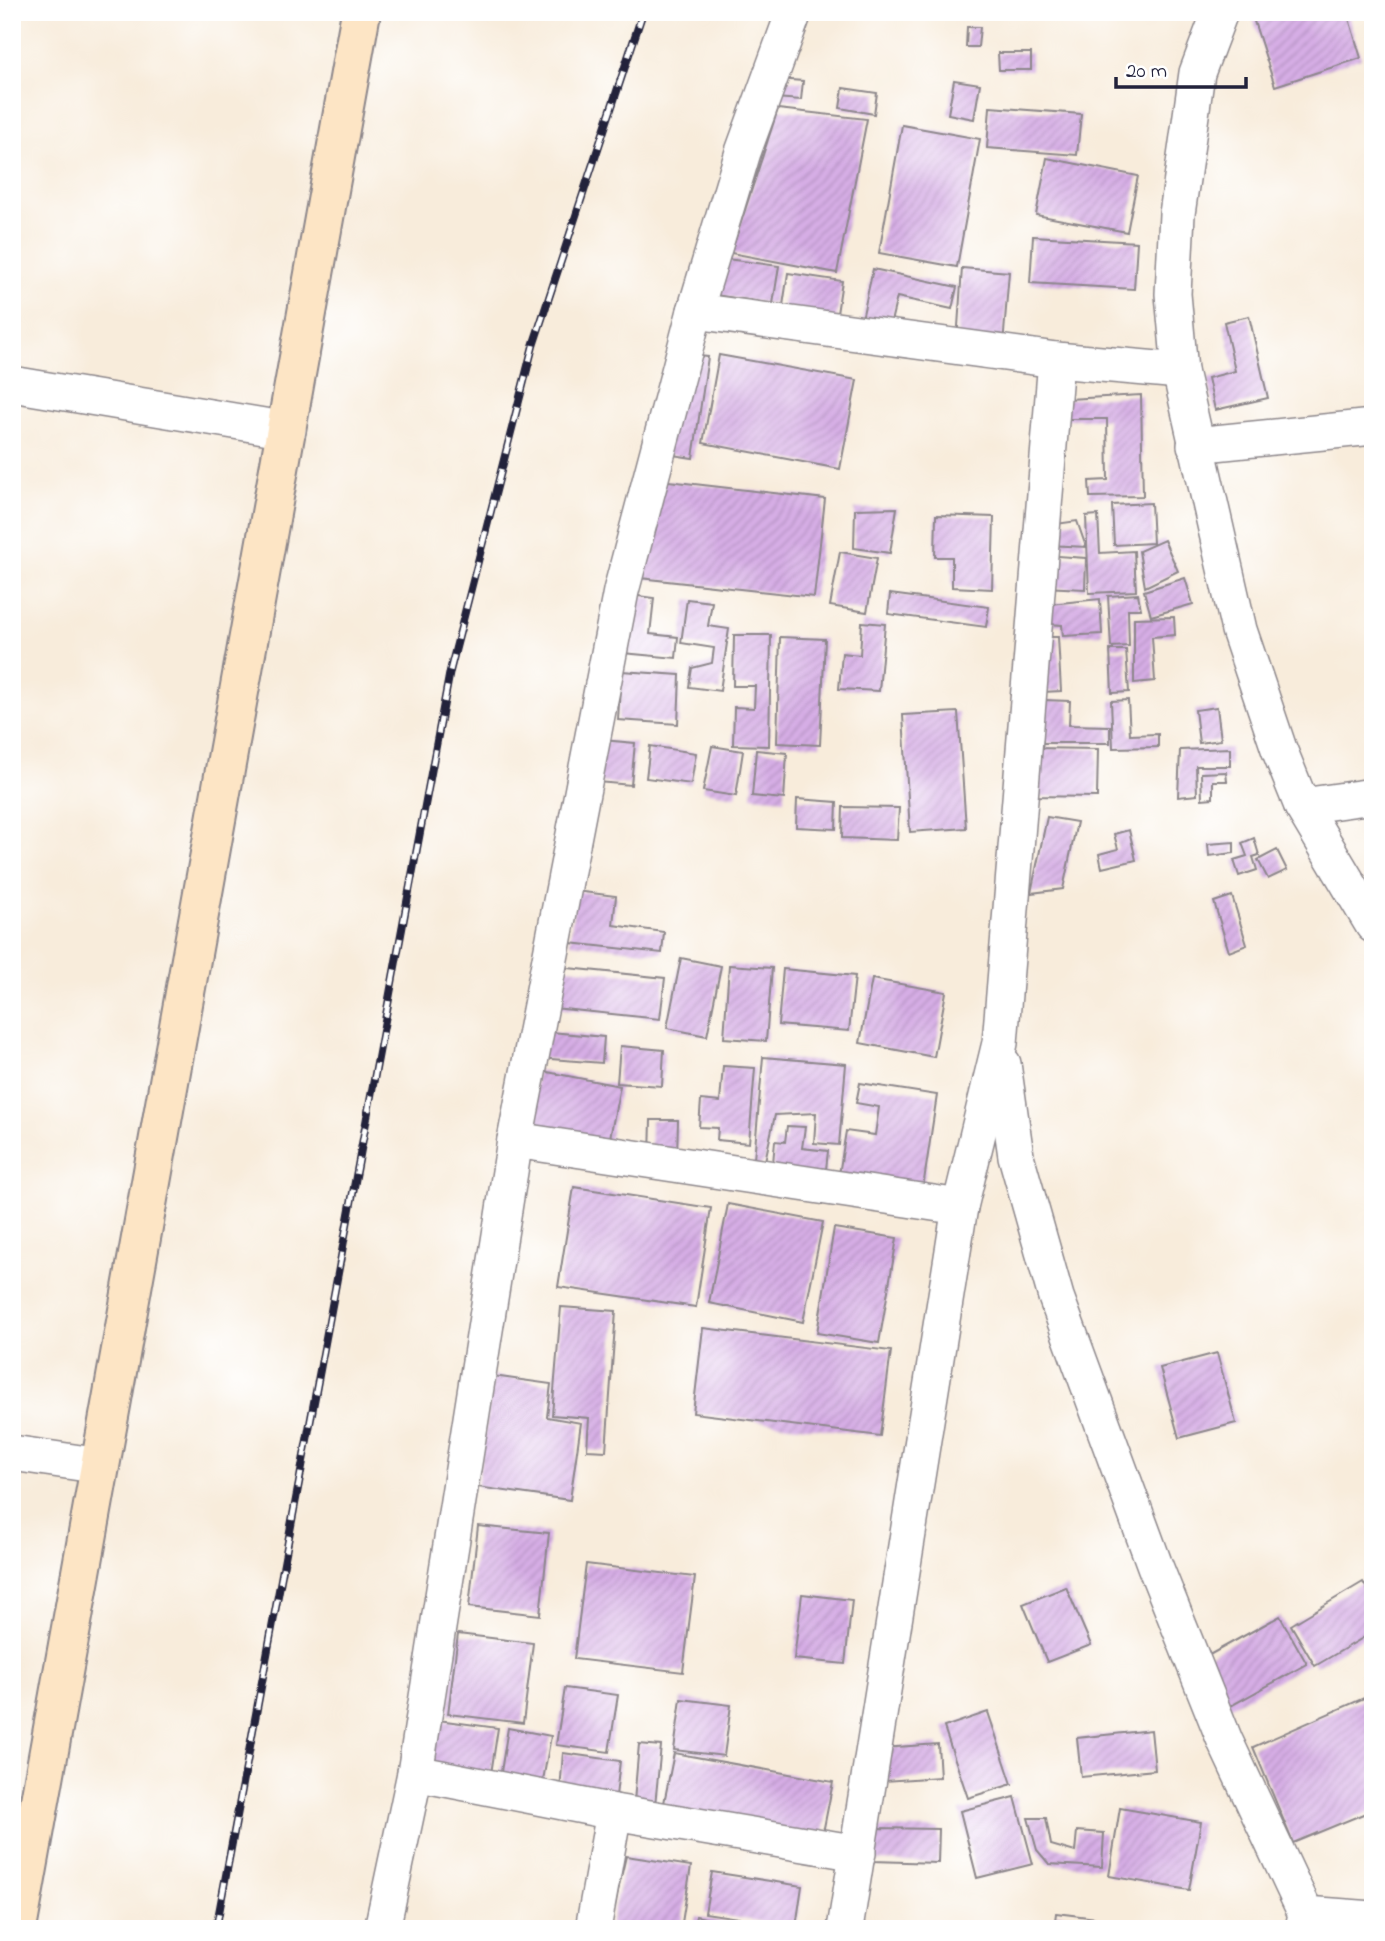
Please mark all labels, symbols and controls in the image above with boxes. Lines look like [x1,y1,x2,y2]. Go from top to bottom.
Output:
scale bar [1116,46,1245,90]
text: 20 m [1126,57,1167,87]

